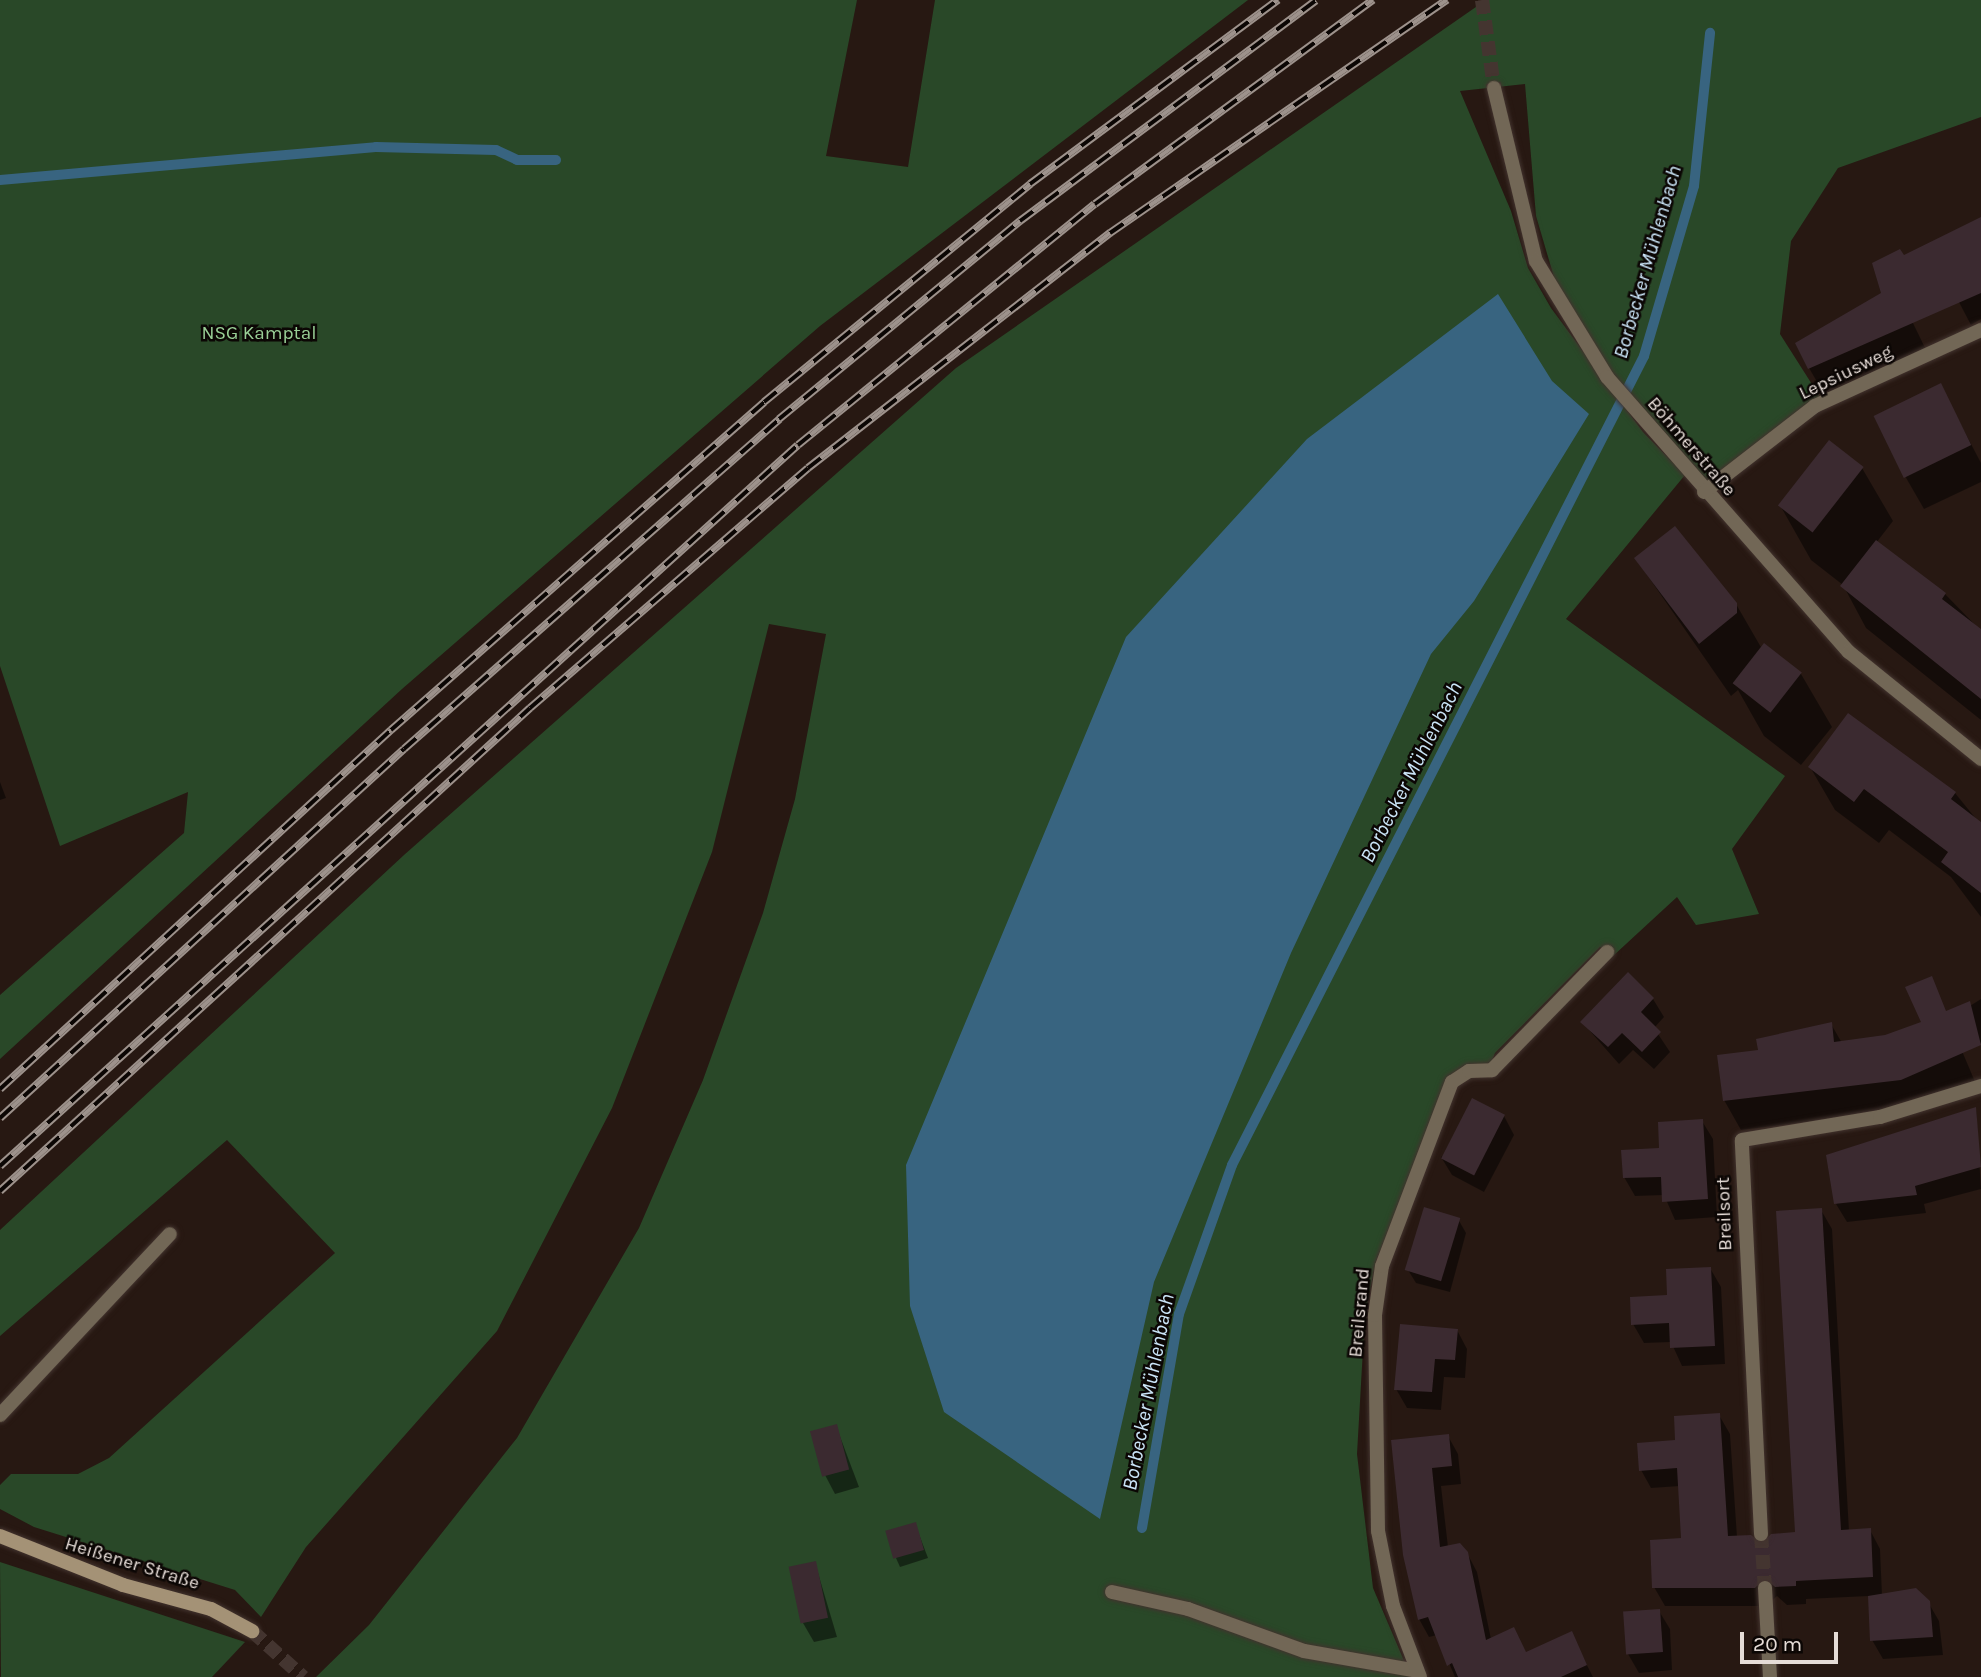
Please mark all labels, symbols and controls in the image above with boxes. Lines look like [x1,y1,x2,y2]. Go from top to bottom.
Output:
water label: Borbecker Mühlenbach [1607,162,1687,362]
park label: NSG Kamptal [201,323,317,345]
street label: Lepsiusweg [1796,341,1896,405]
street label: Böhmerstraße [1642,393,1740,501]
water label: Borbecker Mühlenbach [1354,677,1468,867]
street label: Breilsort [1712,1177,1738,1251]
street label: Breilsrand [1345,1267,1375,1359]
water label: Borbecker Mühlenbach [1117,1291,1179,1493]
street label: Heißener Straße [62,1533,202,1595]
scale bar [1743,1618,1841,1662]
text: 20 m [1753,1632,1802,1656]

